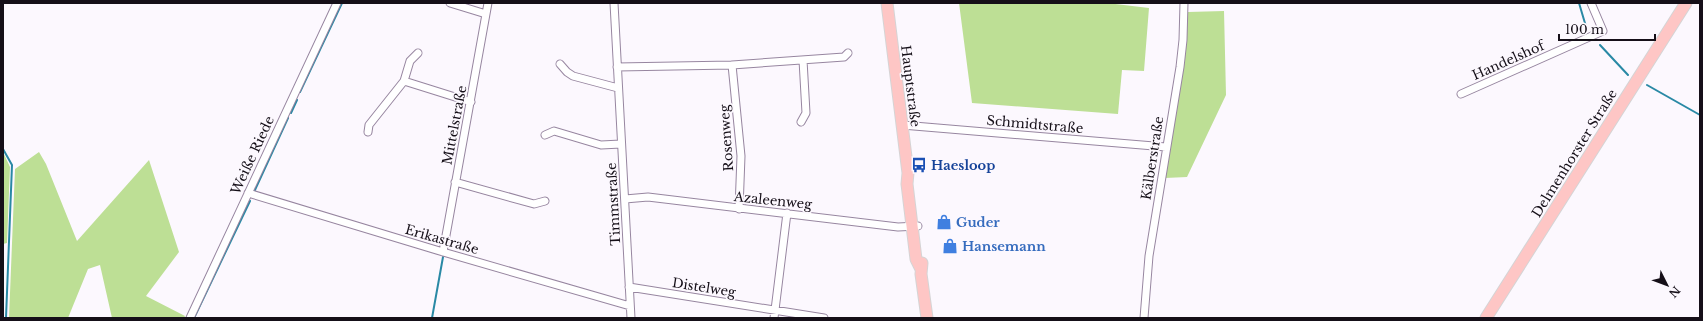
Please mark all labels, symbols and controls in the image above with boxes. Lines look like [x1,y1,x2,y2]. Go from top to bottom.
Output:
scale bar [1559,16,1655,42]
text: 100 m [1565,22,1604,37]
street label: Handelshof [1469,36,1548,84]
street label: Hauptstraße [897,44,924,128]
street label: Mittelstraße [438,84,471,166]
street label: Delmenhorster Straße [1528,86,1621,221]
street label: Rosenweg [716,104,737,172]
street label: Schmidtstraße [986,112,1084,137]
street label: Weiße Riede [226,113,278,198]
street label: Kälberstraße [1138,115,1167,201]
bus stop icon: Haesloop [910,156,928,174]
place label: Haesloop [931,157,995,174]
street label: Timmstraße [603,162,624,246]
street label: Azaleenweg [732,188,813,213]
shop icon: Guder [935,213,953,231]
place label: Guder [956,214,1000,231]
street label: Erikastraße [403,221,481,258]
shop icon: Hansemann [941,237,959,255]
place label: Hansemann [962,238,1046,255]
north arrow [1647,265,1687,305]
street label: Distelweg [671,274,737,301]
text: N [1665,283,1683,301]

